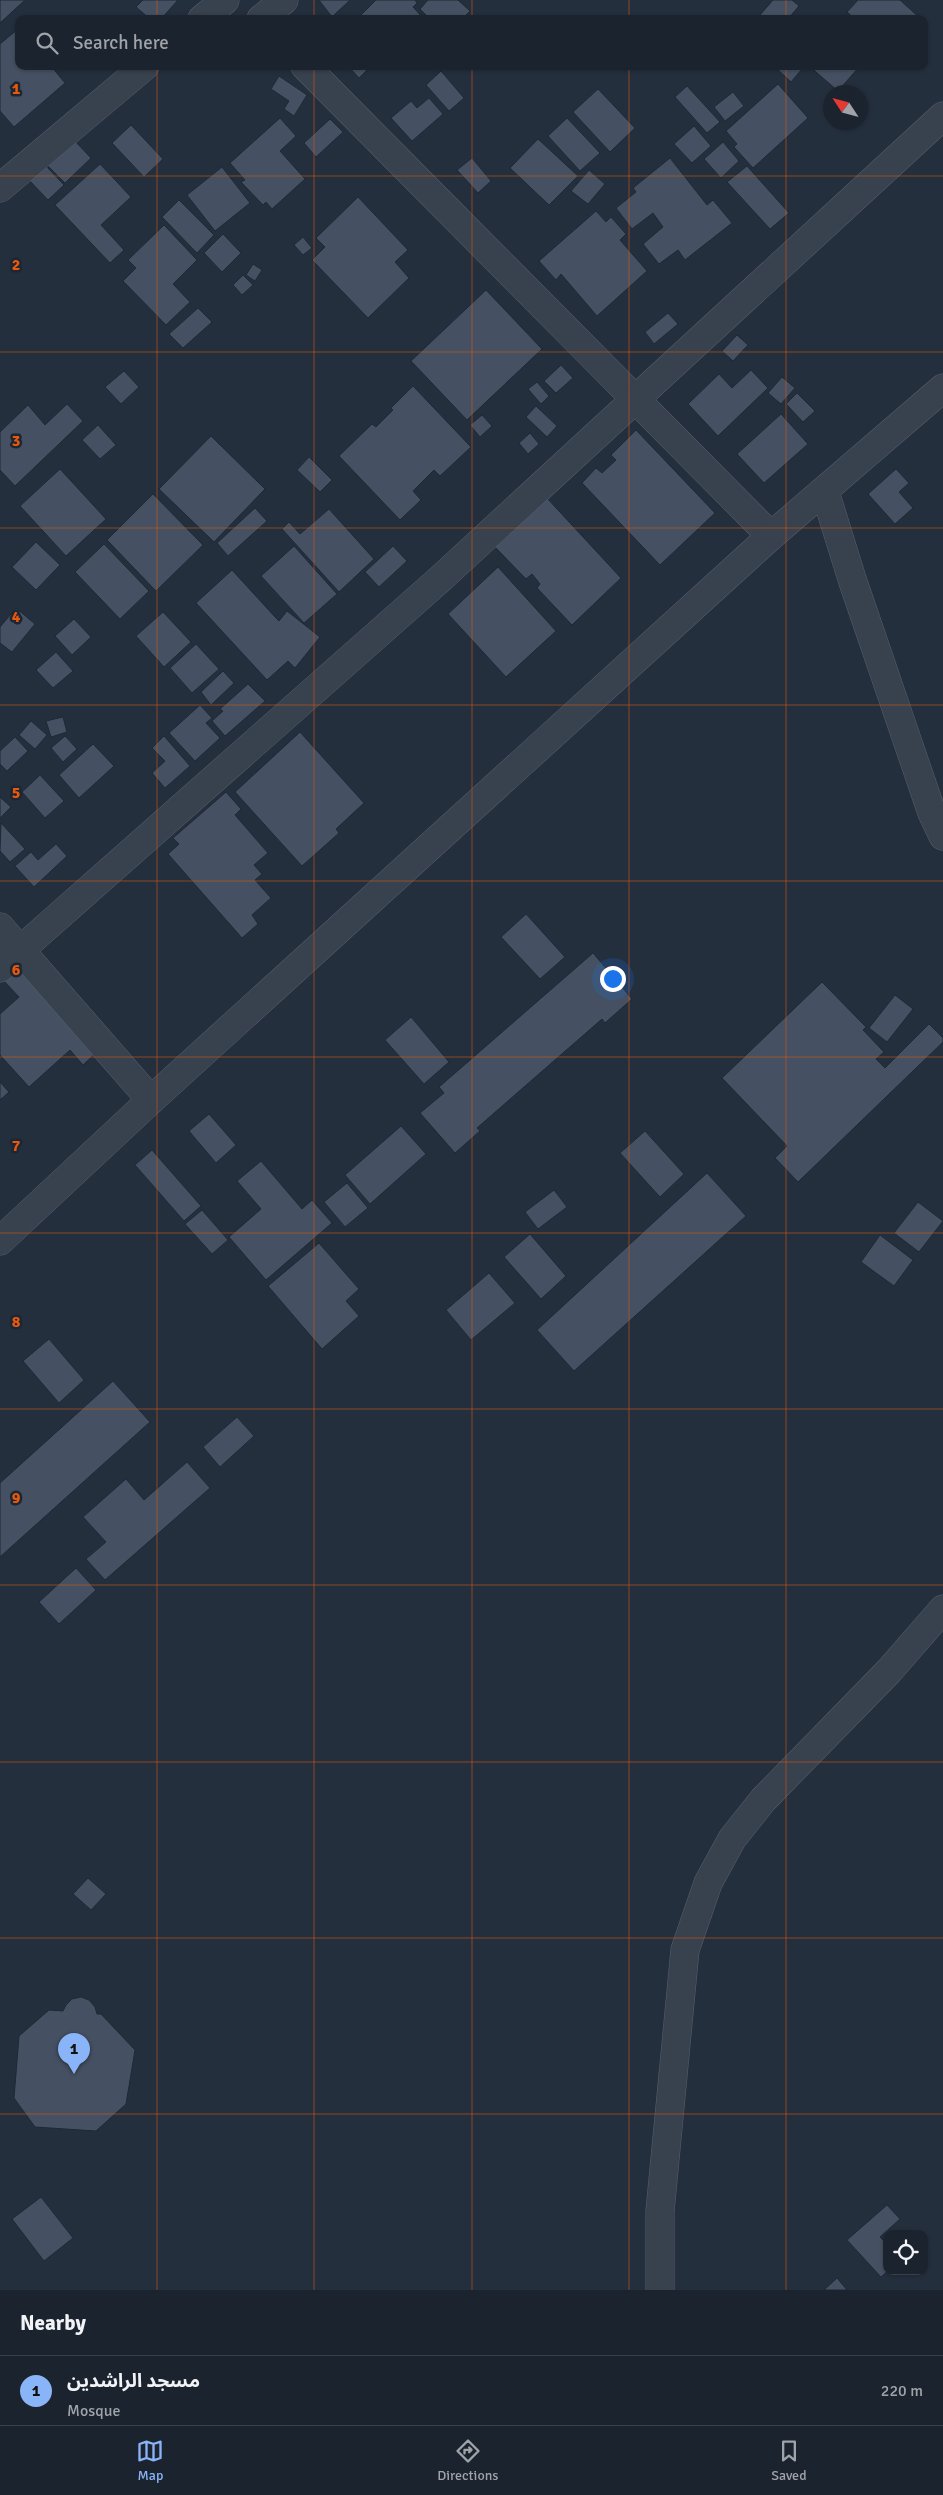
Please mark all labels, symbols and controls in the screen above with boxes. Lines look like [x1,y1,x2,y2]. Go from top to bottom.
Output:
search box [15,15,928,70]
icon: search [33,29,61,57]
text: Search here [73,31,169,55]
text: 1 [12,79,21,99]
north arrow [823,85,868,130]
text: 2 [12,255,20,275]
text: 3 [12,431,20,451]
text: 4 [12,607,21,627]
text: 5 [12,783,20,803]
text: 6 [12,960,21,980]
your location [600,966,626,992]
text: 7 [12,1136,21,1156]
text: 8 [12,1312,21,1332]
text: 9 [12,1488,21,1508]
pin: 1 [58,2033,90,2074]
map controls [883,2230,928,2275]
button: locate [883,2230,928,2275]
text: Nearby [20,2310,86,2336]
text: مسجد الراشدين [67,2369,200,2393]
text: 1 [32,2381,40,2401]
text: 220 m [881,2381,923,2401]
text: Mosque [67,2401,120,2421]
tab: Map [136,2437,164,2484]
tab: Directions [437,2437,498,2484]
tab: Saved [771,2437,807,2484]

